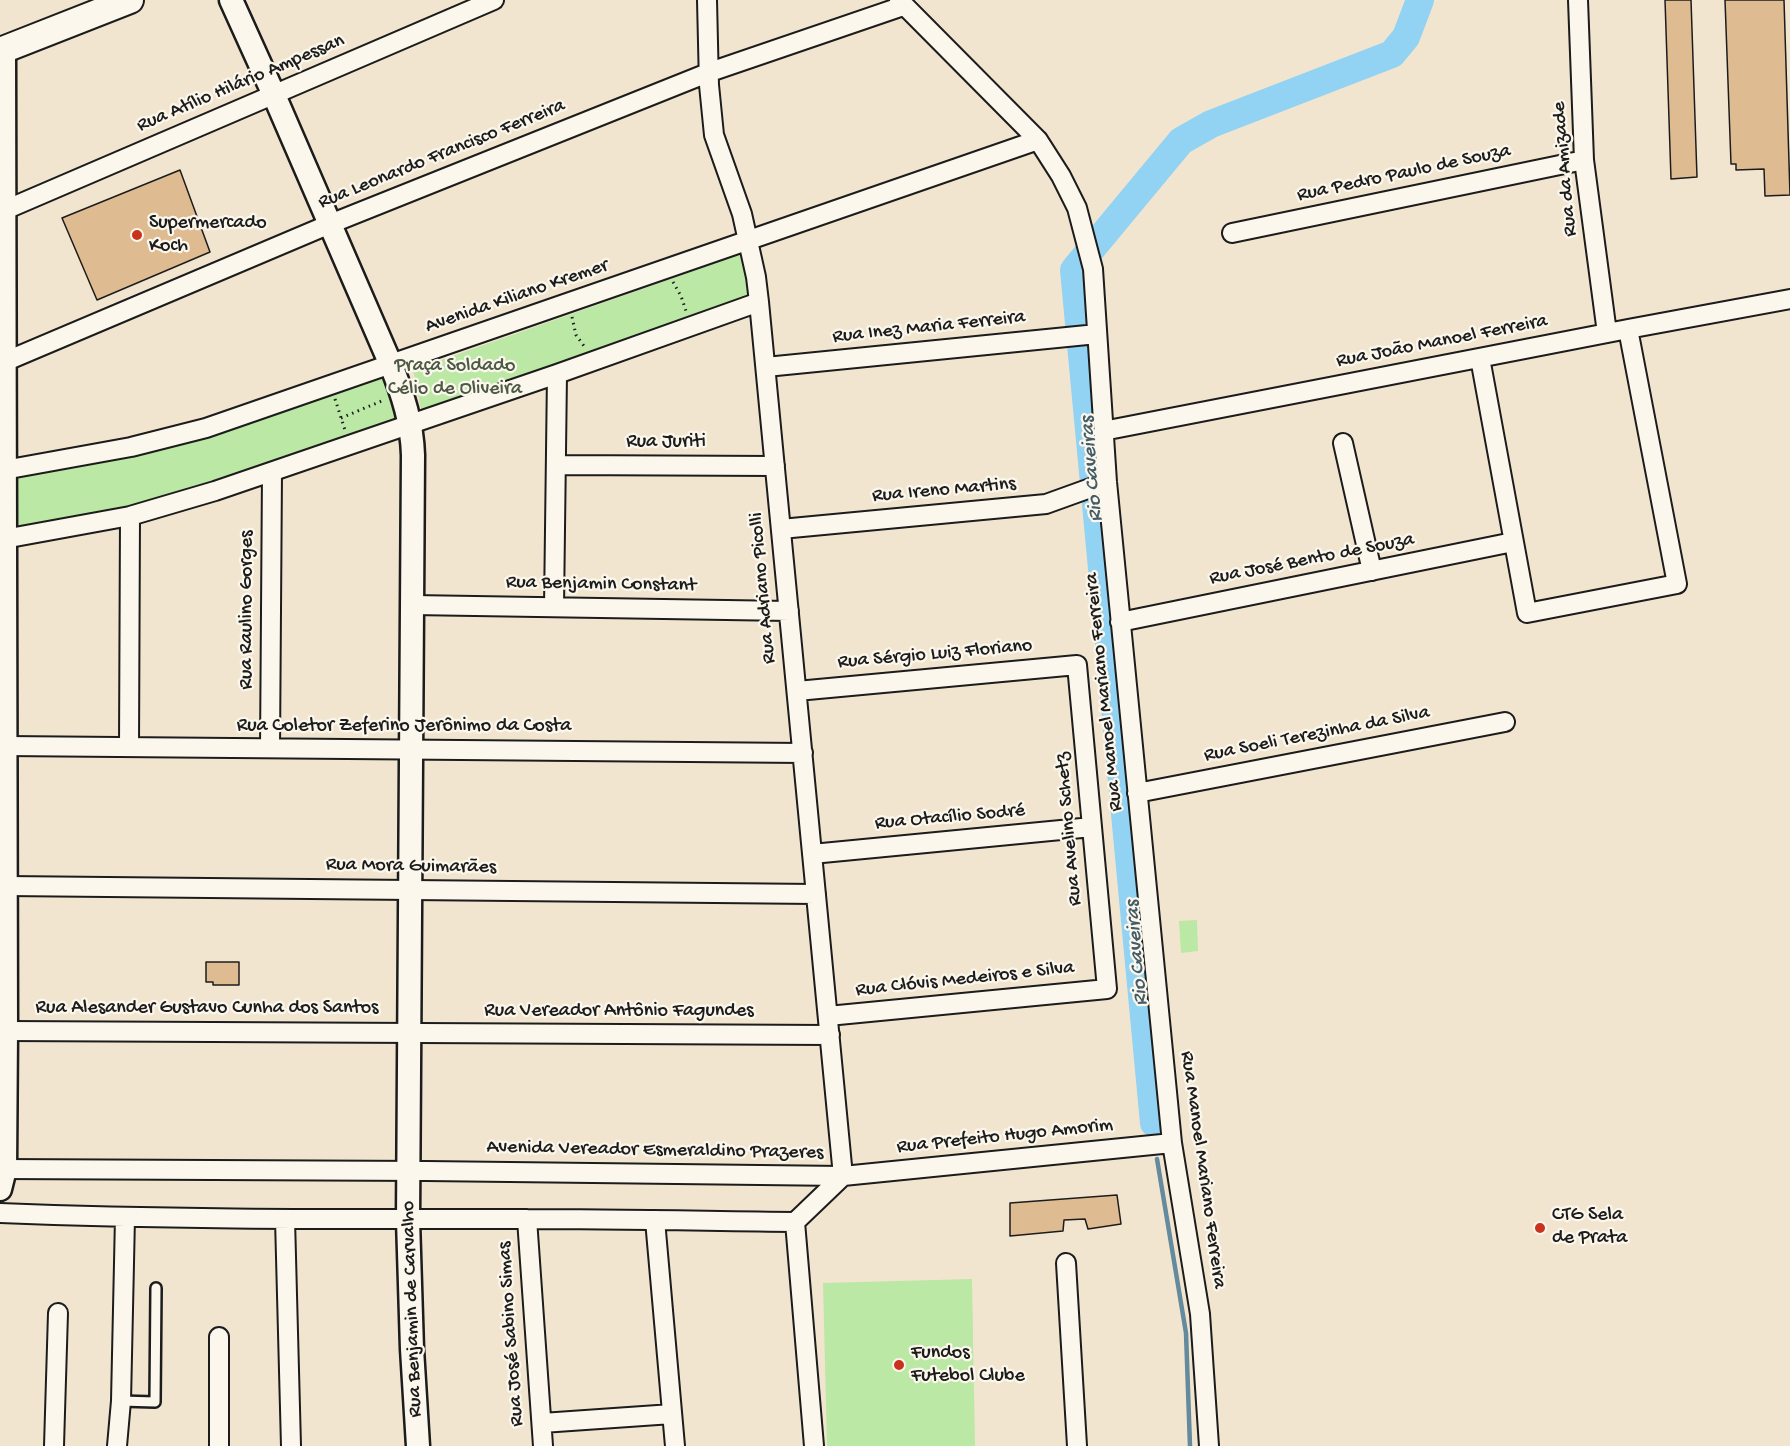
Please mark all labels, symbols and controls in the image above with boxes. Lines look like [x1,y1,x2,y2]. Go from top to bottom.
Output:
street label: Rua Atílio Hilário Ampessan [134,29,348,139]
street label: Rua Leonardo Francisco Ferreira [315,94,569,216]
street label: Rua da Amizade [1548,100,1584,238]
street label: Rua Pedro Paulo de Souza [1295,140,1513,208]
place label: Supermercado Koch [149,212,267,259]
marker: Supermercado Koch [130,228,144,242]
street label: Avenida Kiliano Kremer [422,254,612,340]
street label: Rua Inez Maria Ferreira [831,306,1027,350]
street label: Rua João Manoel Ferreira [1334,310,1550,374]
park label: Praça Soldado Célio de Oliveira [388,355,522,402]
water label: Rio Caveiras [1076,415,1110,523]
street label: Rua Juriti [626,431,706,455]
street label: Rua Ireno Martins [871,473,1017,509]
street label: Rua Adriano Picolli [745,511,783,665]
street label: Rua José Bento de Souza [1208,528,1416,592]
street label: Rua Raulino Gorges [236,530,260,690]
street label: Rua Benjamin Constant [506,571,696,599]
street label: Rua Manoel Mariano Ferreira [1081,572,1129,812]
street label: Rua Sérgio Luiz Floriano [837,635,1033,675]
street label: Rua Soeli Terezinha da Silva [1202,701,1432,769]
street label: Rua Coletor Zeferino Jerônimo da Costa [237,715,571,739]
street label: Rua Avelino Schetz [1051,751,1089,907]
street label: Rua Otacílio Sodré [874,799,1026,837]
street label: Rua Mora Guimarães [326,854,496,880]
water label: Rio Caveiras [1121,899,1155,1007]
street label: Rua Clóvis Medeiros e Silva [854,957,1076,1003]
street label: Rua Alesander Gustavo Cunha dos Santos [36,997,378,1021]
street label: Rua Vereador Antônio Fagundes [484,1000,754,1024]
street label: Rua Manoel Mariano Ferreira [1173,1050,1231,1290]
street label: Rua Prefeito Hugo Amorim [896,1114,1114,1160]
street label: Avenida Vereador Esmeraldino Prazeres [486,1136,824,1166]
street label: Rua Benjamin de Carvalho [397,1200,429,1418]
place label: CTG Sela de Prata [1552,1204,1627,1251]
marker: CTG Sela de Prata [1533,1221,1547,1235]
street label: Rua José Sabino Simas [494,1241,530,1427]
place label: Fundos Futebol Clube [911,1342,1025,1389]
marker: Fundos Futebol Clube [892,1358,906,1372]

